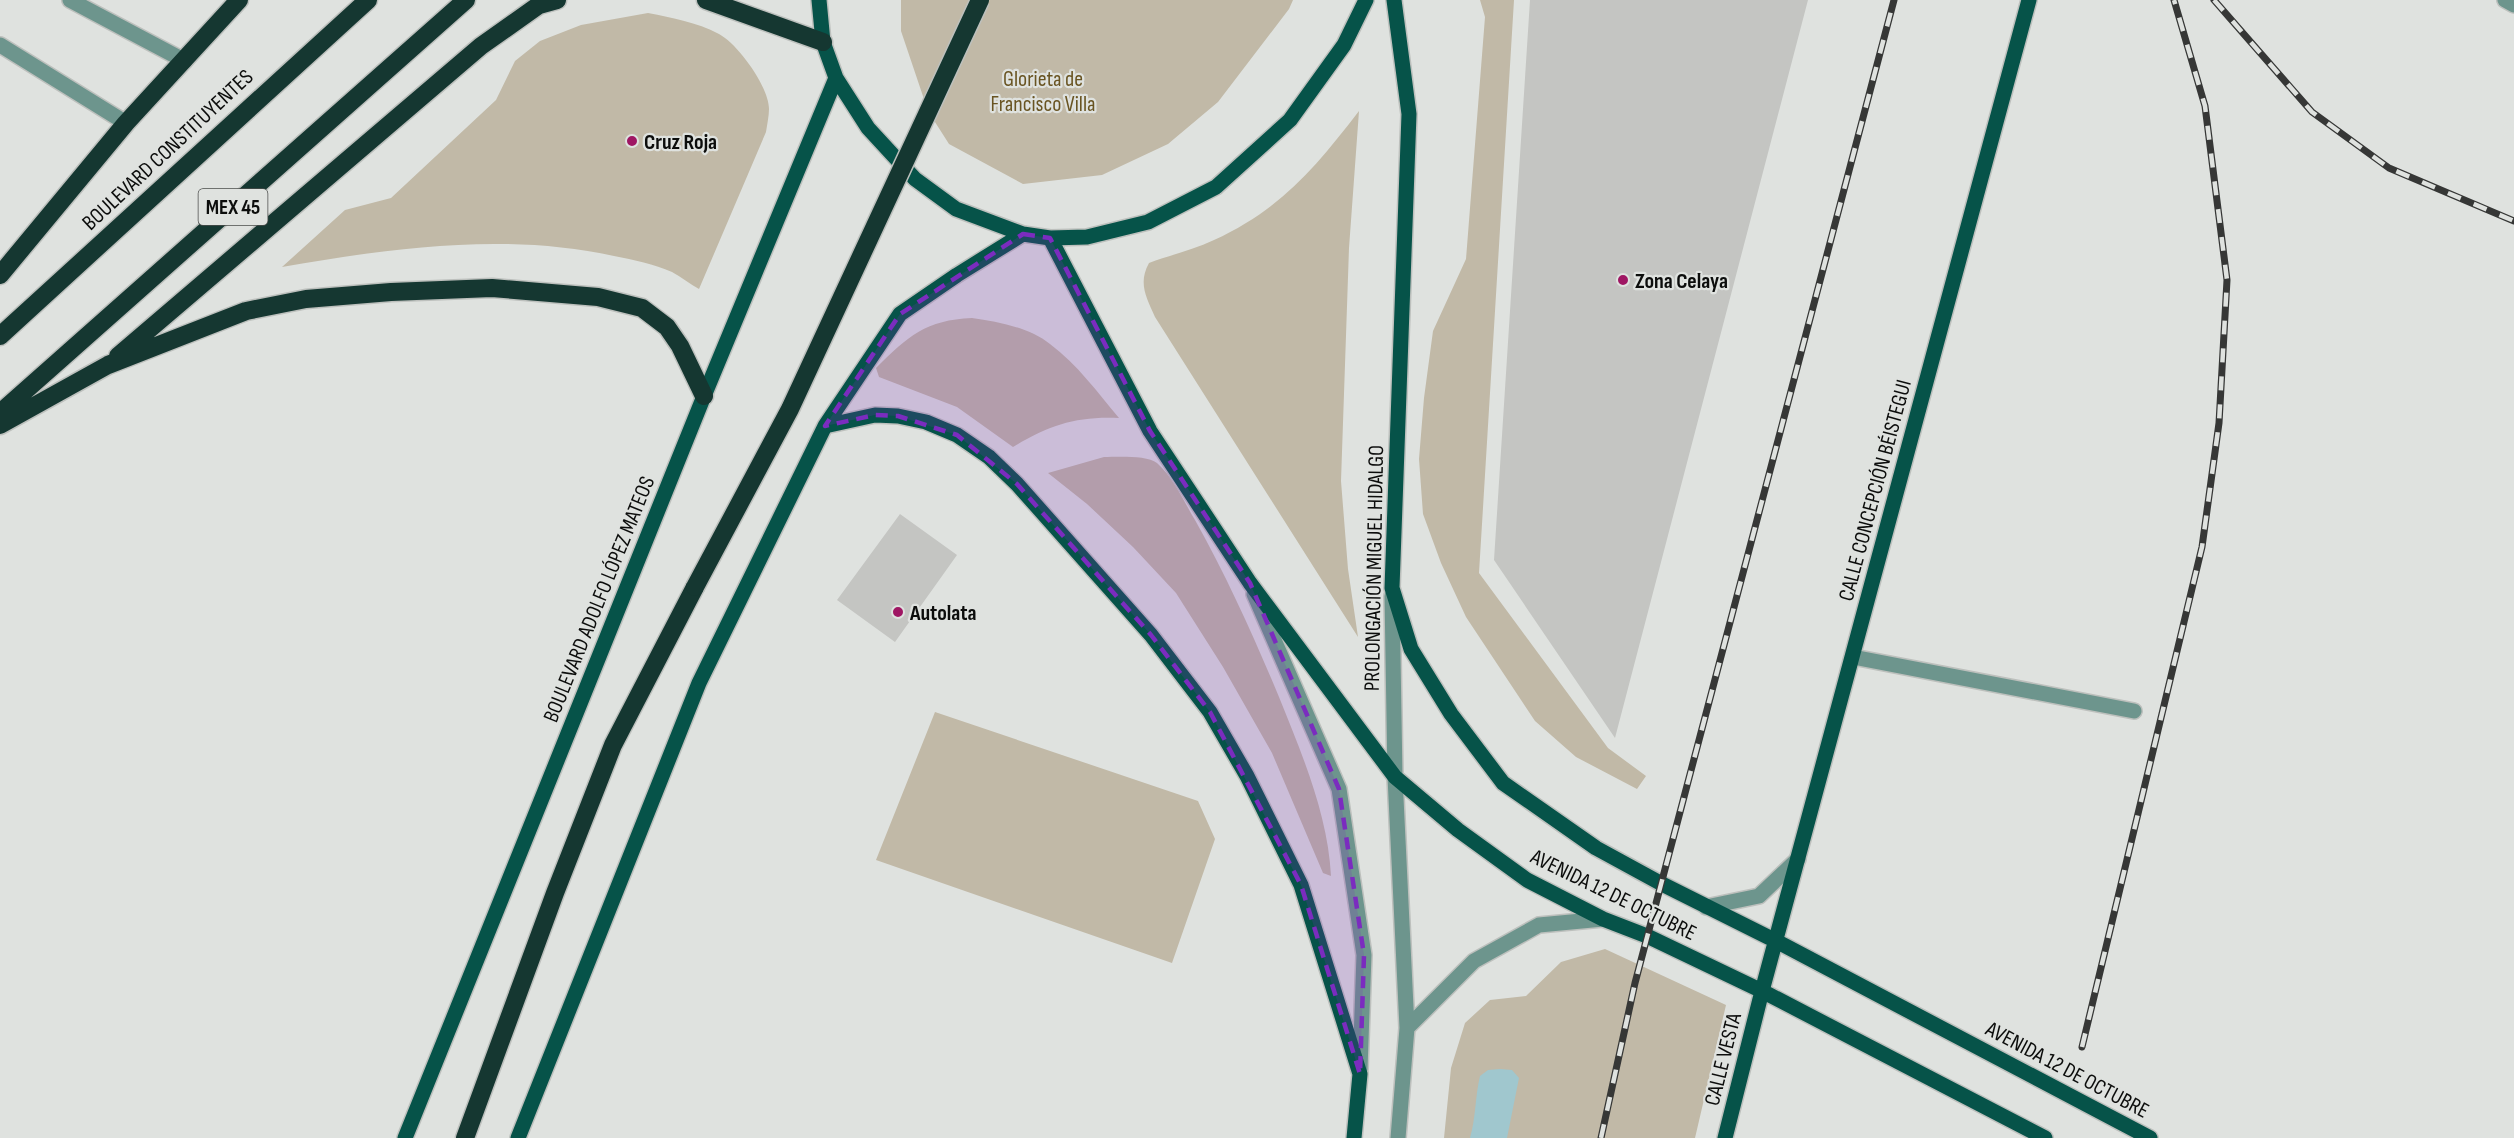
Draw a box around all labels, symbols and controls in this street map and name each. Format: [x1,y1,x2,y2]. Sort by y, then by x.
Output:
street label: BOULEVARD CONSTITUYENTES [77,64,259,236]
park label: Glorieta de Francisco Villa [991,66,1095,118]
place label: Cruz Roja [644,129,717,156]
marker: Cruz Roja [625,134,639,148]
road number: MEX 45 [198,189,268,225]
place label: Zona Celaya [1635,268,1728,295]
marker: Zona Celaya [1616,273,1630,287]
street label: CALLE CONCEPCIÓN BÉISTEGUI [1833,377,1918,604]
street label: PROLONGACIÓN MIGUEL HIDALGO [1359,445,1390,691]
street label: BOULEVARD ADOLFO LÓPEZ MATEOS [538,473,661,726]
place label: Autolata [909,600,977,627]
marker: Autolata [891,605,905,619]
street label: AVENIDA 12 DE OCTUBRE [1525,843,1701,947]
street label: CALLE VESTA [1699,1010,1748,1109]
street label: AVENIDA 12 DE OCTUBRE [1980,1015,2154,1125]

